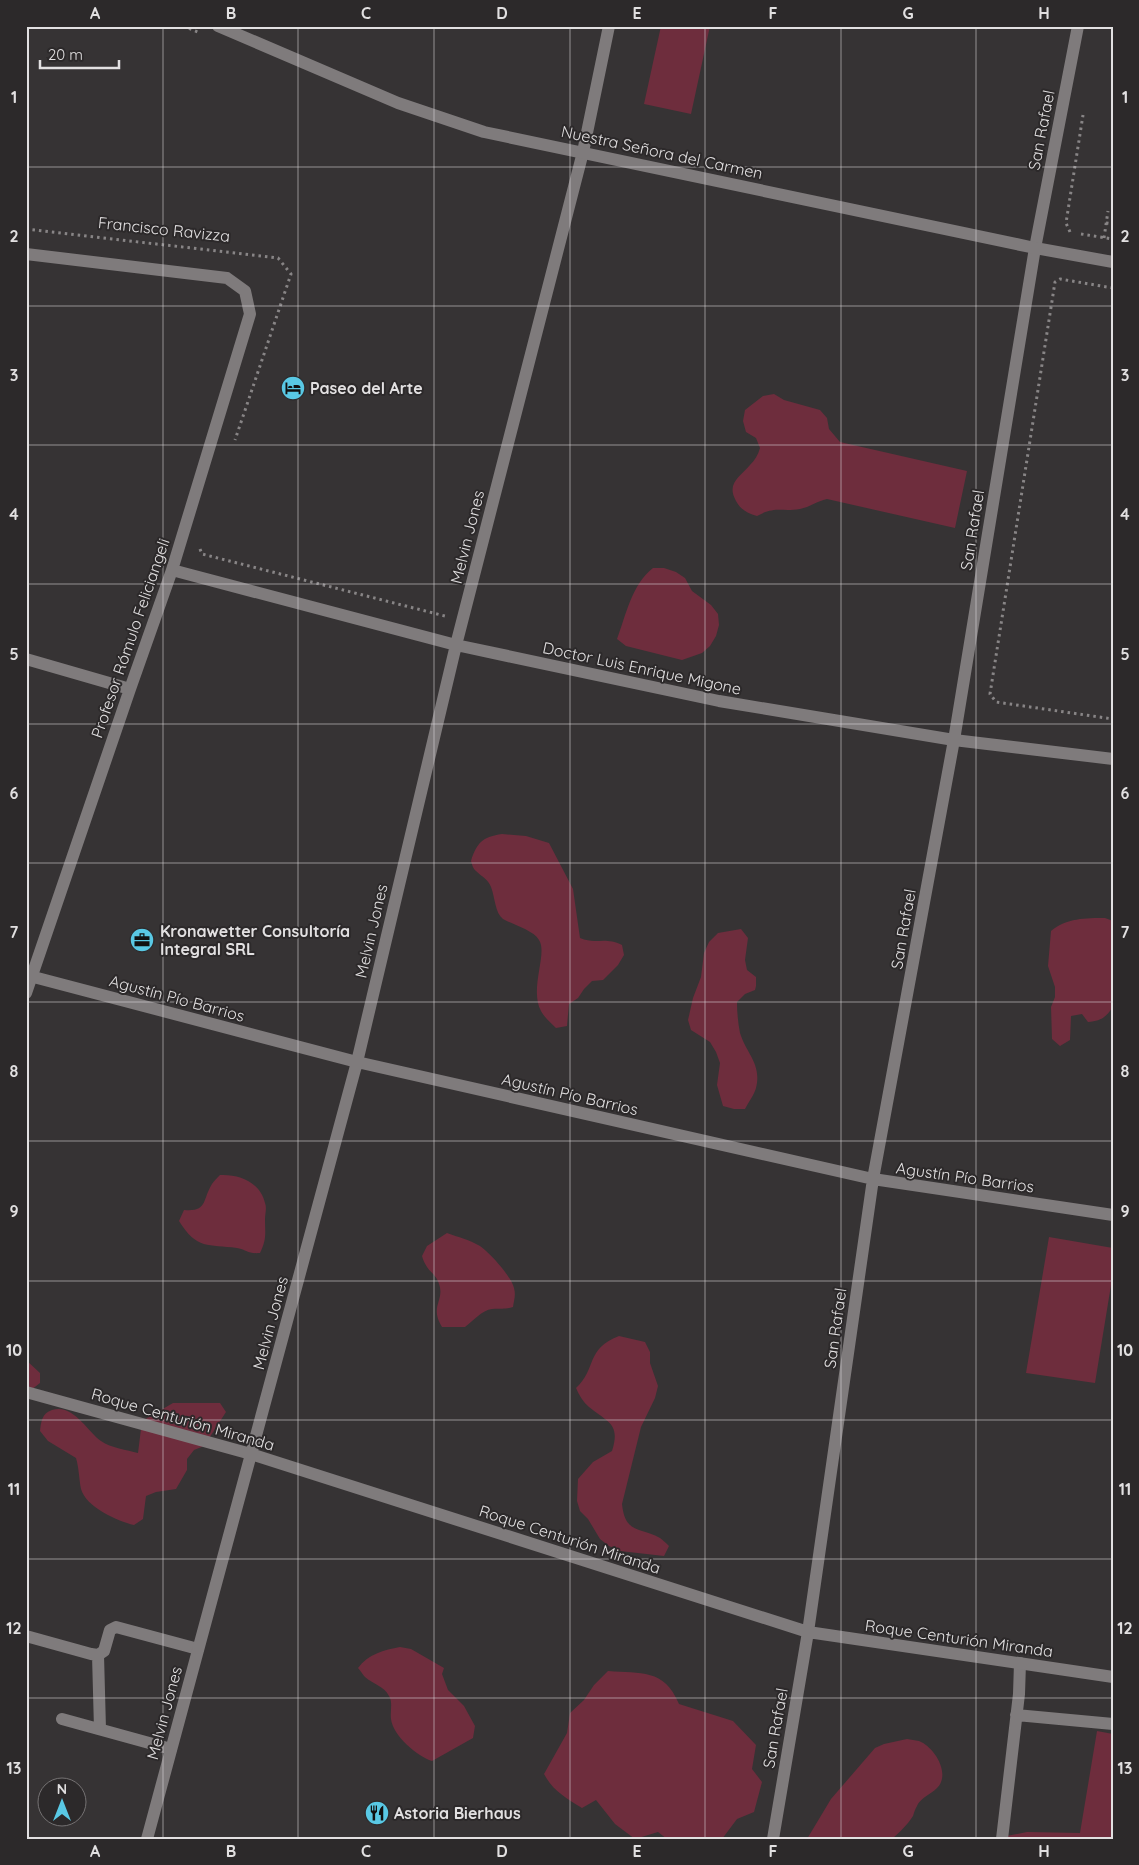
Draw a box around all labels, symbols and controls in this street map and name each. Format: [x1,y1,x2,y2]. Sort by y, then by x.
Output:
text: A [90,3,101,23]
text: B [226,3,236,23]
text: C [361,3,371,23]
text: D [496,3,508,23]
text: E [632,3,642,23]
text: F [769,3,778,23]
text: G [902,3,914,23]
text: H [1038,3,1050,23]
scale bar [40,38,119,70]
text: 20 m [48,45,83,64]
text: 1 [11,87,17,107]
text: 1 [1122,87,1128,107]
street label: San Rafael [1023,88,1059,172]
street label: Nuestra Señora del Carmen [559,121,765,183]
street label: Francisco Ravizza [97,212,231,246]
text: 2 [9,226,19,246]
text: 2 [1120,226,1130,246]
text: 3 [10,365,18,385]
text: 3 [1121,365,1129,385]
hotel icon: Paseo del Arte [280,375,306,401]
place label: Paseo del Arte [310,378,423,398]
street label: Melvin Jones [446,488,488,586]
street label: San Rafael [956,488,988,572]
text: 4 [9,504,19,524]
text: 4 [1120,504,1130,524]
street label: Profesor Rómulo Feliciangeli [86,535,174,741]
street label: Doctor Luis Enrique Migone [541,637,743,699]
text: 5 [9,644,19,664]
text: 5 [1120,644,1130,664]
text: 6 [10,783,19,803]
text: 6 [1121,783,1130,803]
street label: Melvin Jones [350,882,392,980]
street label: San Rafael [886,887,920,971]
place label: Kronawetter Consultoría Integral SRL [160,921,350,959]
text: 7 [10,922,19,942]
text: 7 [1121,922,1130,942]
office icon: Kronawetter Consultoría Integral SRL [129,927,155,953]
street label: Agustín Pío Barrios [107,970,247,1026]
text: 8 [10,1061,19,1081]
text: 8 [1121,1061,1130,1081]
street label: Agustín Pío Barrios [500,1069,640,1119]
street label: Agustín Pío Barrios [895,1157,1035,1197]
text: 9 [9,1201,19,1221]
text: 9 [1120,1201,1130,1221]
street label: Melvin Jones [248,1274,292,1372]
street label: San Rafael [819,1287,851,1369]
text: 10 [6,1340,22,1360]
text: 10 [1117,1340,1133,1360]
street label: Roque Centurión Miranda [89,1383,277,1455]
text: 11 [8,1479,20,1499]
text: 11 [1119,1479,1131,1499]
street label: Roque Centurión Miranda [477,1500,663,1578]
street label: Roque Centurión Miranda [864,1615,1054,1661]
text: 12 [6,1618,22,1638]
text: 12 [1117,1618,1133,1638]
street label: Melvin Jones [142,1664,186,1762]
street label: San Rafael [758,1686,792,1770]
text: 13 [7,1758,21,1778]
text: 13 [1118,1758,1132,1778]
north arrow [38,1778,88,1828]
text: N [57,1780,67,1798]
restaurant icon: Astoria Bierhaus [364,1800,390,1826]
place label: Astoria Bierhaus [394,1803,521,1823]
text: A [90,1841,101,1861]
text: B [226,1841,236,1861]
text: C [361,1841,371,1861]
text: D [496,1841,508,1861]
text: E [632,1841,642,1861]
text: F [769,1841,778,1861]
text: G [902,1841,914,1861]
text: H [1038,1841,1050,1861]

